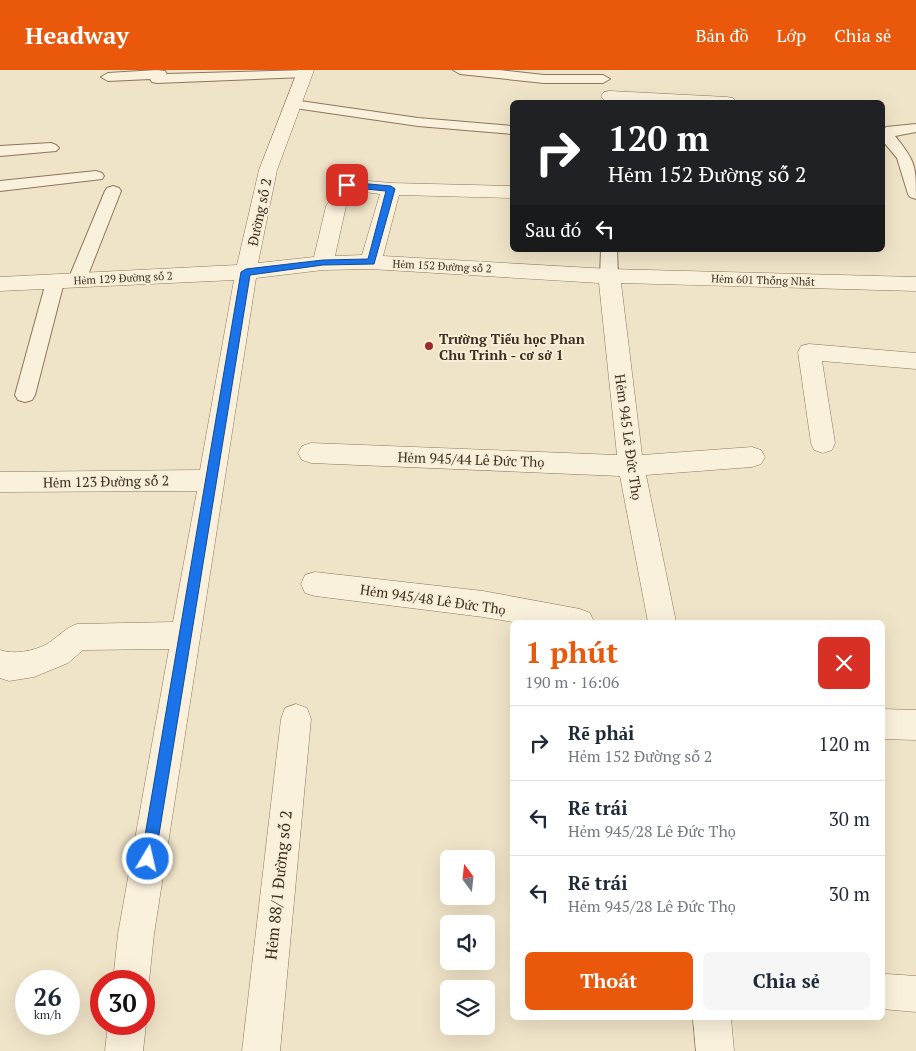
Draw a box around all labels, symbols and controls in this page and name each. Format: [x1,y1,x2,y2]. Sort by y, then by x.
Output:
text: Headway [25,19,129,51]
text: Bản đồ [695,23,749,47]
text: Lớp [777,23,806,47]
text: Chia sẻ [834,23,891,47]
text: 120 m [608,115,709,161]
icon: right [525,120,590,185]
text: Hẻm 152 Đường số 2 [608,159,807,188]
pin [326,164,368,206]
icon: arrive [333,171,361,199]
street label: Đường số 2 [243,176,275,248]
icon: left [591,215,619,243]
text: Sau đó [525,217,581,242]
street label: Hẻm 152 Đường số 2 [392,256,492,276]
street label: Hẻm 129 Đường số 2 [73,268,173,288]
street label: Hẻm 601 Thống Nhất [711,271,815,289]
place label: Trường Tiểu học Phan Chu Trinh - cơ sở 1 [439,329,585,364]
marker: Trường Tiểu học Phan Chu Trinh - cơ sở 1 [423,340,435,352]
street label: Hẻm 945 Lê Đức Thọ [611,373,647,501]
street label: Hẻm 945/44 Lê Đức Thọ [397,447,545,471]
street label: Hẻm 123 Đường số 2 [43,470,169,492]
street label: Hẻm 945/48 Lê Đức Thọ [359,579,507,619]
text: 1 phút [525,632,618,672]
button: close [818,637,870,689]
text: 190 m · 16:06 [525,671,619,693]
text: Rẽ phải [568,720,634,745]
icon: right [525,729,553,757]
text: 120 m [819,731,870,756]
text: Hẻm 152 Đường số 2 [568,745,712,767]
text: Rẽ trái [568,795,627,820]
icon: left [525,804,553,832]
text: 30 m [829,806,870,831]
street label: Hẻm 88/1 Đường số 2 [259,809,297,961]
text: Hẻm 945/28 Lê Đức Thọ [568,820,736,842]
position arrow [121,832,173,884]
north arrow [440,850,495,905]
map controls [440,850,495,1035]
text: Rẽ trái [568,870,627,895]
icon: left [525,879,553,907]
text: 30 m [829,881,870,906]
text: Hẻm 945/28 Lê Đức Thọ [568,895,736,917]
button: sound [440,915,495,970]
button: Thoát [525,952,693,1010]
button: Chia sẻ [703,952,870,1010]
speed limit sign: 30 [90,970,155,1035]
text: 26 [33,980,62,1013]
button: layers [440,980,495,1035]
text: km/h [34,1007,61,1022]

